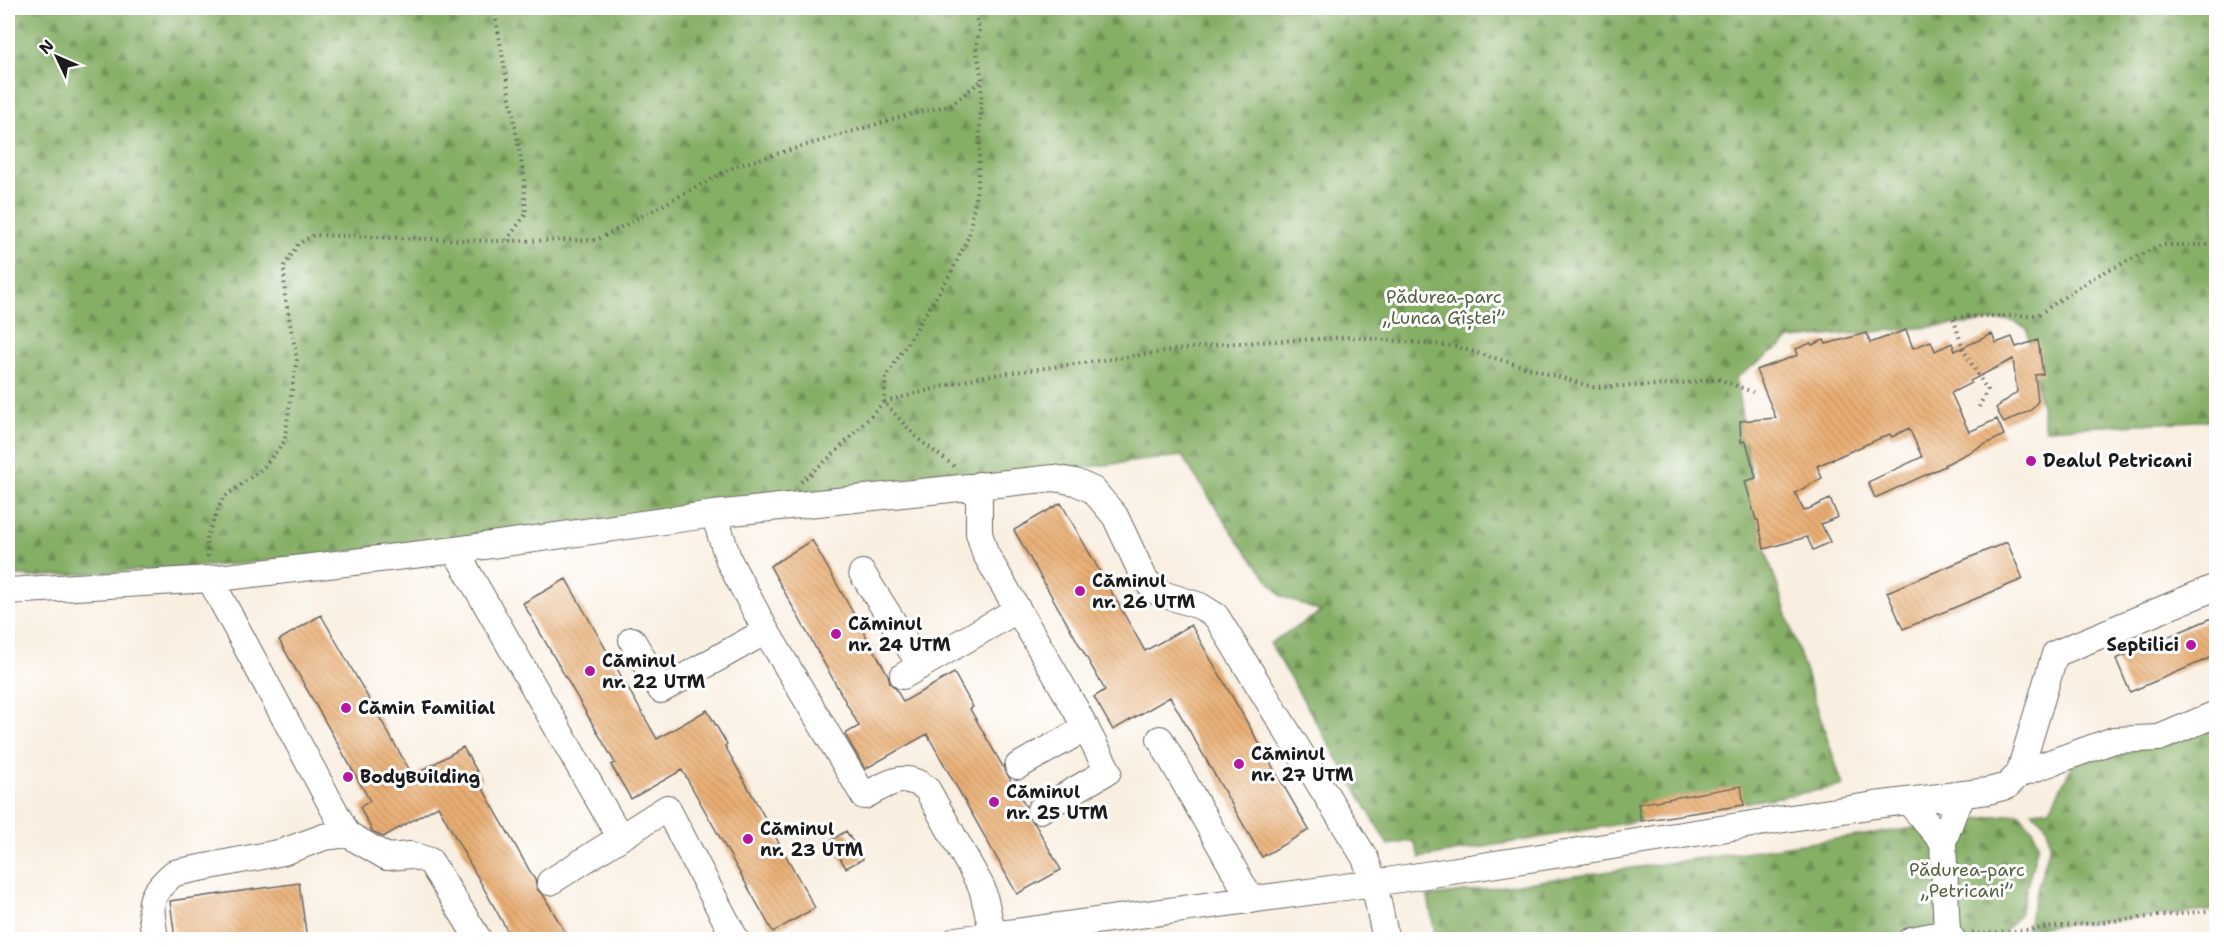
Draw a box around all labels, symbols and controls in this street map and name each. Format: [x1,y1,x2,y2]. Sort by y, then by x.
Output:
north arrow [27,27,87,87]
text: N [35,35,59,59]
park label: Pădurea-parc „Lunca Gîștei” [1382,285,1505,330]
place label: Dealul Petricani [2043,449,2192,473]
marker: Dealul Petricani [2024,454,2038,468]
place label: Căminul nr. 26 UTM [1092,569,1196,614]
marker: Căminul nr. 26 UTM [1073,584,1087,598]
place label: Căminul nr. 24 UTM [848,612,951,657]
marker: Căminul nr. 24 UTM [829,627,843,641]
place label: Septilici [2107,633,2179,657]
marker: Septilici [2184,638,2198,652]
place label: Căminul nr. 22 UTM [602,649,706,694]
marker: Căminul nr. 22 UTM [583,664,597,678]
place label: Cămin Familial [358,696,495,720]
marker: Cămin Familial [339,701,353,715]
place label: Căminul nr. 27 UTM [1251,742,1354,787]
marker: Căminul nr. 27 UTM [1232,757,1246,771]
place label: BodyBuilding [360,765,481,789]
marker: BodyBuilding [341,770,355,784]
place label: Căminul nr. 25 UTM [1006,780,1109,825]
marker: Căminul nr. 25 UTM [987,795,1001,809]
place label: Căminul nr. 23 UTM [760,817,864,862]
marker: Căminul nr. 23 UTM [741,832,755,846]
park label: Pădurea-parc „Petricani” [1909,858,2025,903]

